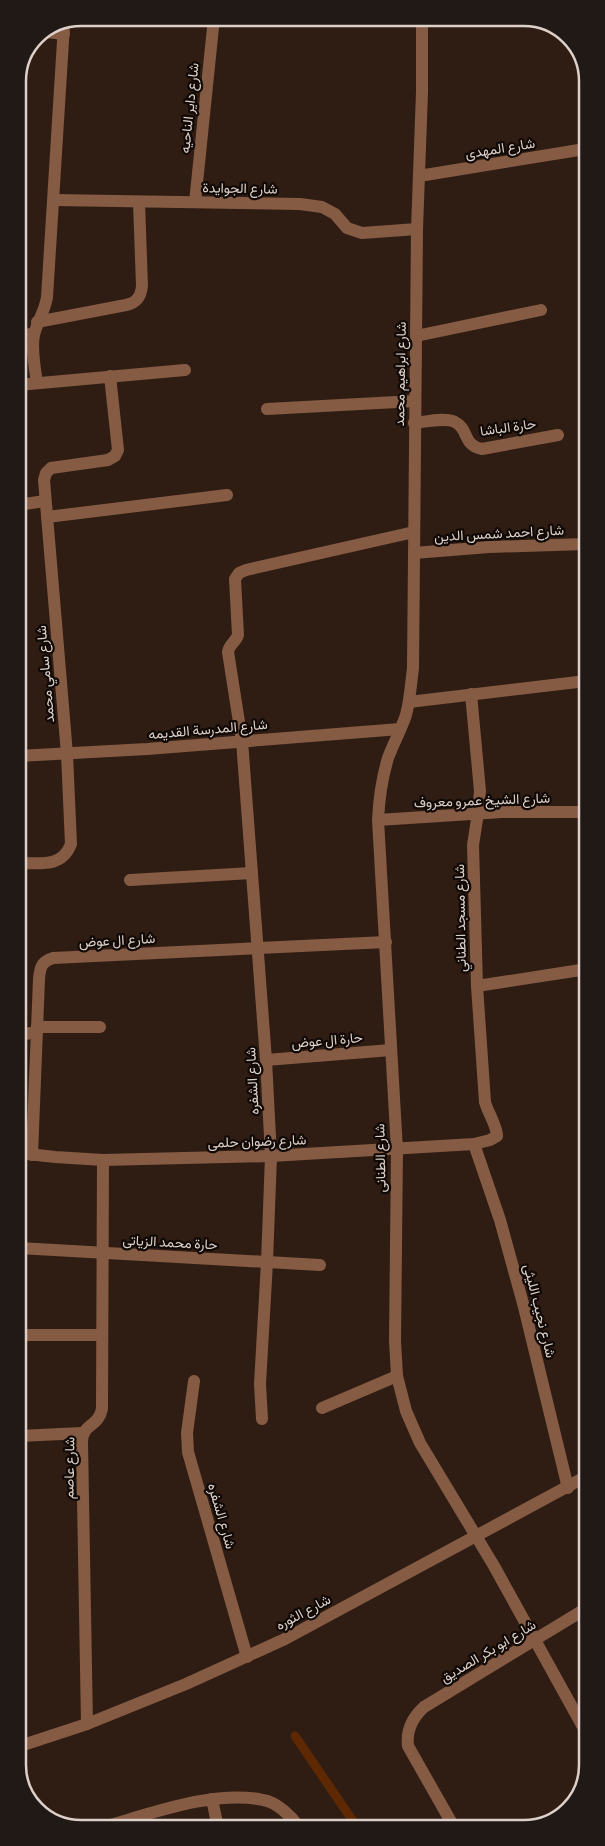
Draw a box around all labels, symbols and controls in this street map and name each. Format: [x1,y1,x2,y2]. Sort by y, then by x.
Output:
street label: شارع داير الناحيه [175,62,205,154]
street label: شارع المهدى [464,134,537,164]
street label: شارع الجوايدة [202,178,278,200]
street label: شارع ابراهيم محمد [390,321,412,427]
street label: حارة الباشا [479,414,537,440]
street label: شارع احمد شمس الدين [433,521,565,547]
street label: شارع سامي محمد [32,624,61,723]
street label: شارع المدرسة القديمه [148,715,269,745]
street label: شارع الشيخ عمرو معروف [413,789,551,813]
street label: شارع مسجد الطناني [450,864,473,972]
street label: شارع ال عوض [78,929,156,953]
street label: حارة ال عوض [290,1028,364,1053]
street label: شارع الشفره [241,1047,265,1115]
street label: شارع الطنانى [370,1123,392,1193]
street label: شارع رضوان حلمى [207,1130,307,1154]
street label: حارة محمد الزياتى [122,1231,218,1253]
street label: شارع نجيب الليثى [518,1262,560,1360]
street label: شارع عاصم [59,1437,81,1499]
street label: شارع الشفره [202,1481,240,1552]
street label: شارع الثوره [272,1590,334,1636]
street label: شارع ابو بكر الصديق [437,1615,540,1688]

